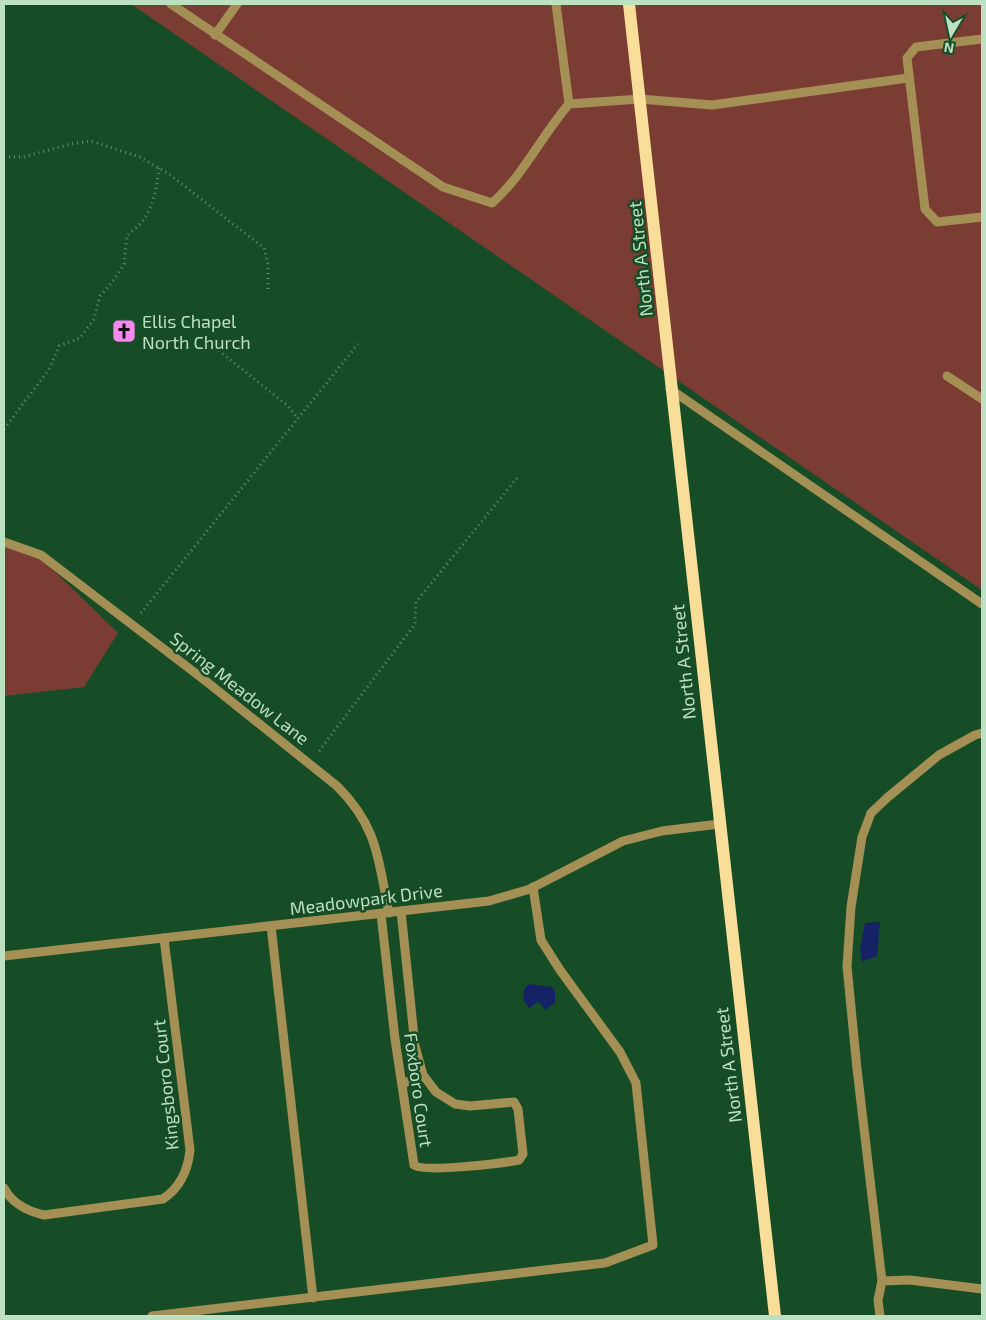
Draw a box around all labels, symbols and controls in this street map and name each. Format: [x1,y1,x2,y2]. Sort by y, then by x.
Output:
north arrow [926,10,976,60]
text: N [943,39,955,58]
street label: North A Street [623,200,657,318]
place label: Ellis Chapel North Church [142,310,251,353]
church icon: Ellis Chapel North Church [111,318,137,344]
street label: North A Street [666,603,700,721]
street label: Spring Meadow Lane [166,627,314,749]
street label: Meadowpark Drive [288,879,444,919]
street label: North A Street [710,1006,746,1124]
street label: Kingsboro Court [147,1018,183,1151]
street label: Foxboro Court [400,1031,438,1149]

